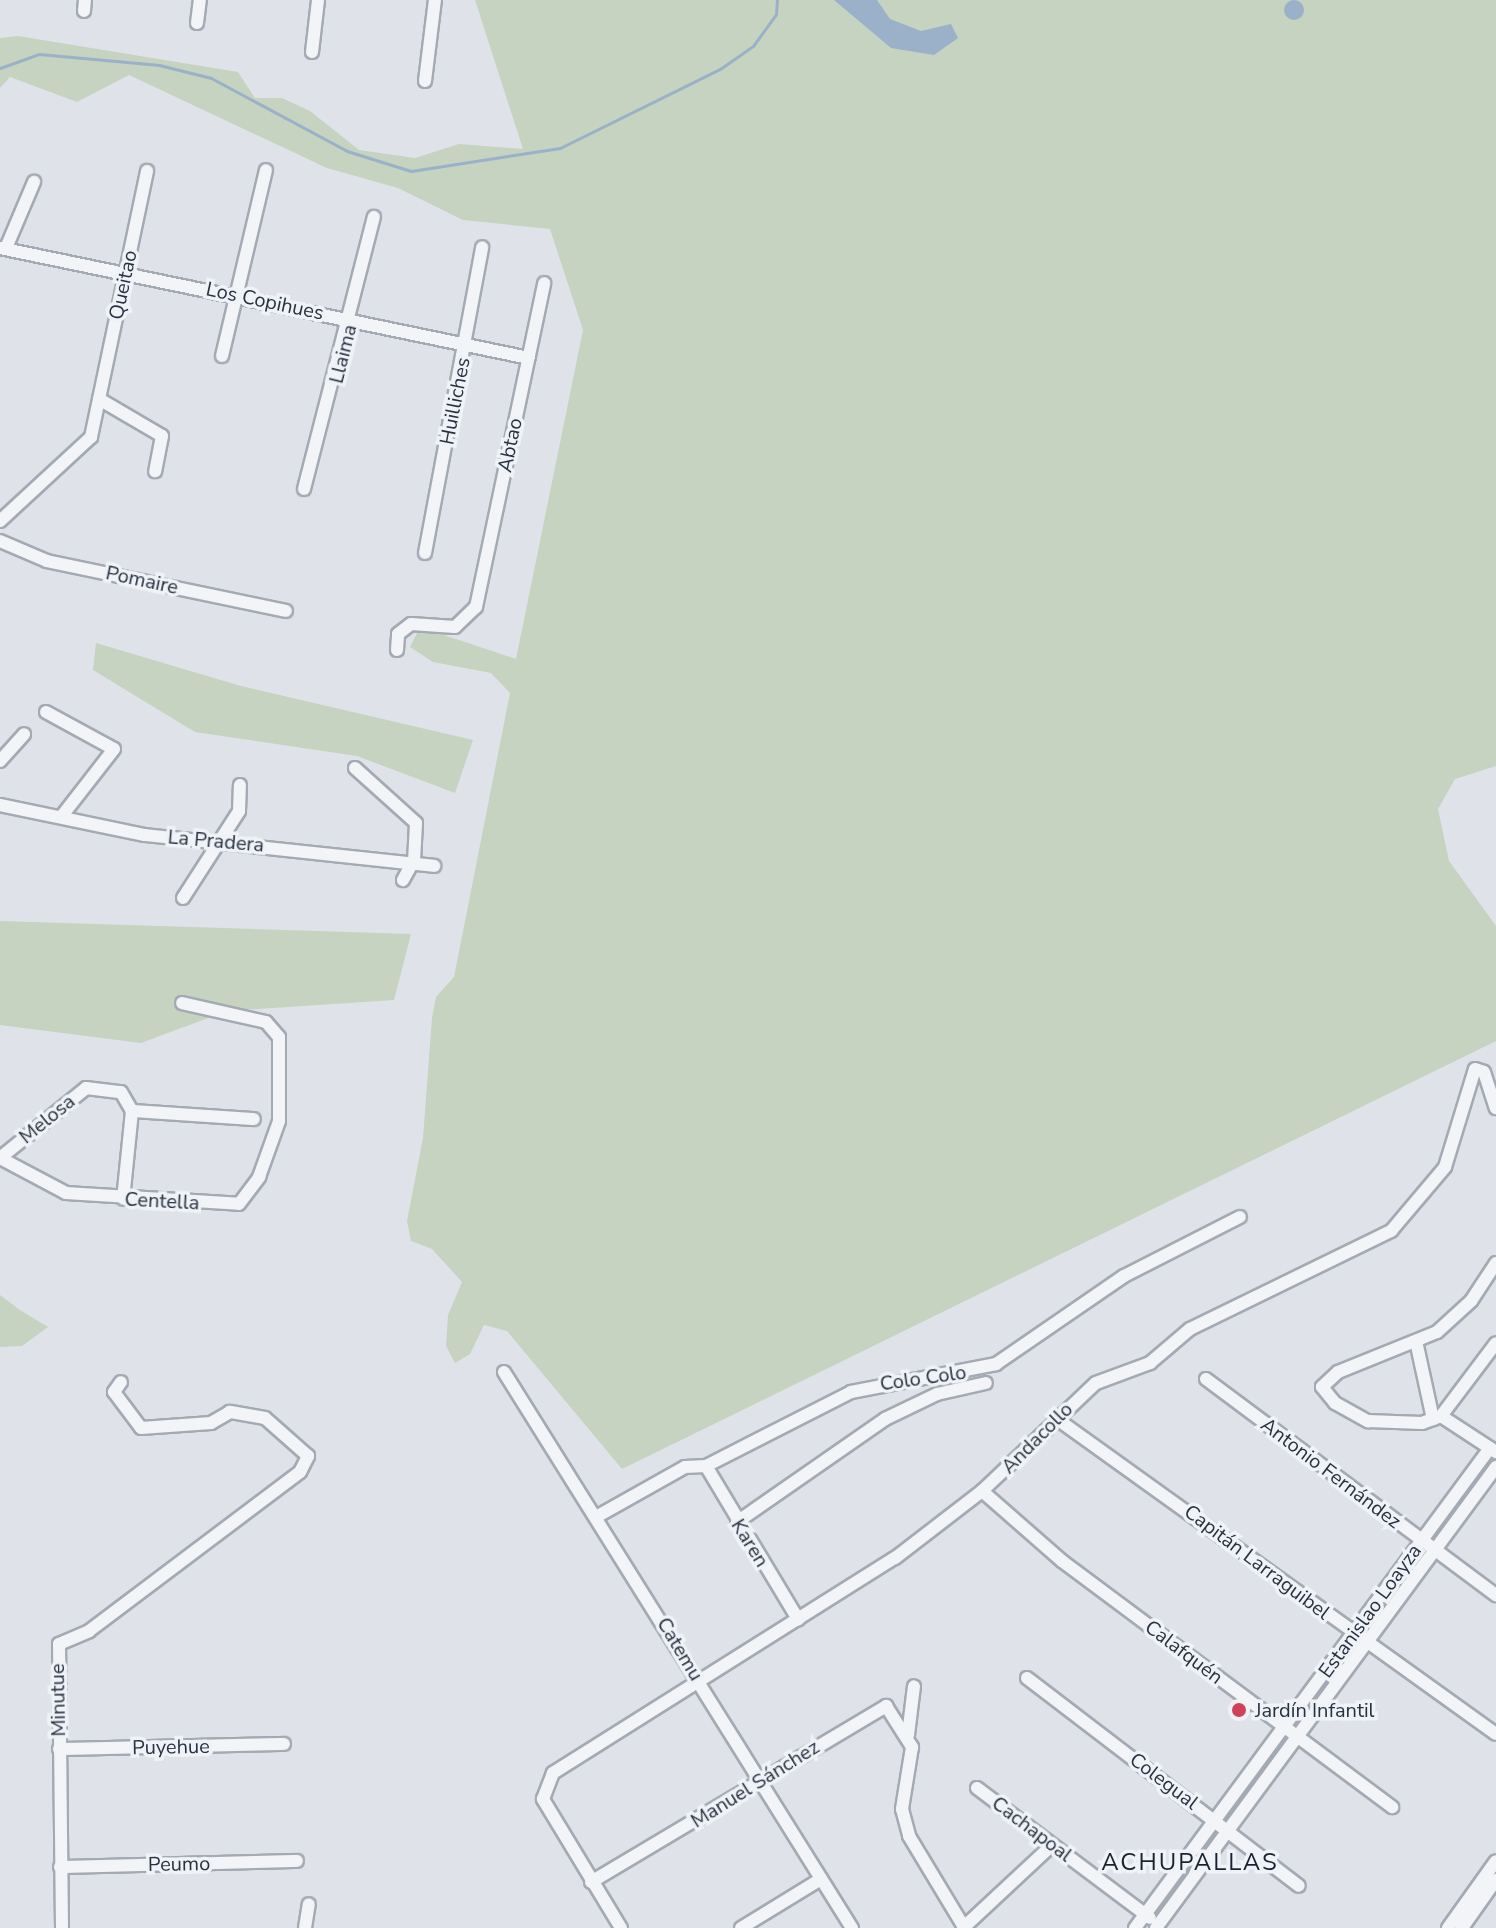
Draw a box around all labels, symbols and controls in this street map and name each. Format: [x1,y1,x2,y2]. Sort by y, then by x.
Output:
street label: Queitao [104,248,142,322]
street label: Los Copihues [204,277,326,325]
street label: Llaima [324,322,362,386]
street label: Huilliches [435,355,475,447]
street label: Abtao [493,416,527,474]
street label: Pomaire [104,561,180,599]
street label: La Pradera [167,825,265,857]
street label: Melosa [14,1089,80,1149]
street label: Centella [124,1187,200,1215]
street label: Colo Colo [878,1360,968,1396]
street label: Andacollo [996,1397,1078,1479]
street label: Antonio Fernández [1256,1412,1406,1534]
street label: Capitán Larraguibel [1179,1499,1335,1625]
street label: Karen [726,1515,774,1571]
street label: Estanislao Loayza [1313,1540,1427,1682]
street label: Catemu [652,1613,708,1685]
street label: Calafquén [1140,1615,1228,1689]
street label: Minutue [45,1663,71,1737]
place label: Jardín Infantil [1255,1698,1374,1722]
marker: Jardín Infantil [1230,1701,1248,1719]
street label: Puyehue [132,1734,210,1760]
street label: Manuel Sánchez [686,1735,824,1833]
street label: Colegual [1125,1747,1203,1815]
street label: Cachapoal [987,1791,1077,1867]
district label: ACHUPALLAS [1101,1849,1279,1877]
street label: Peumo [148,1851,210,1877]

